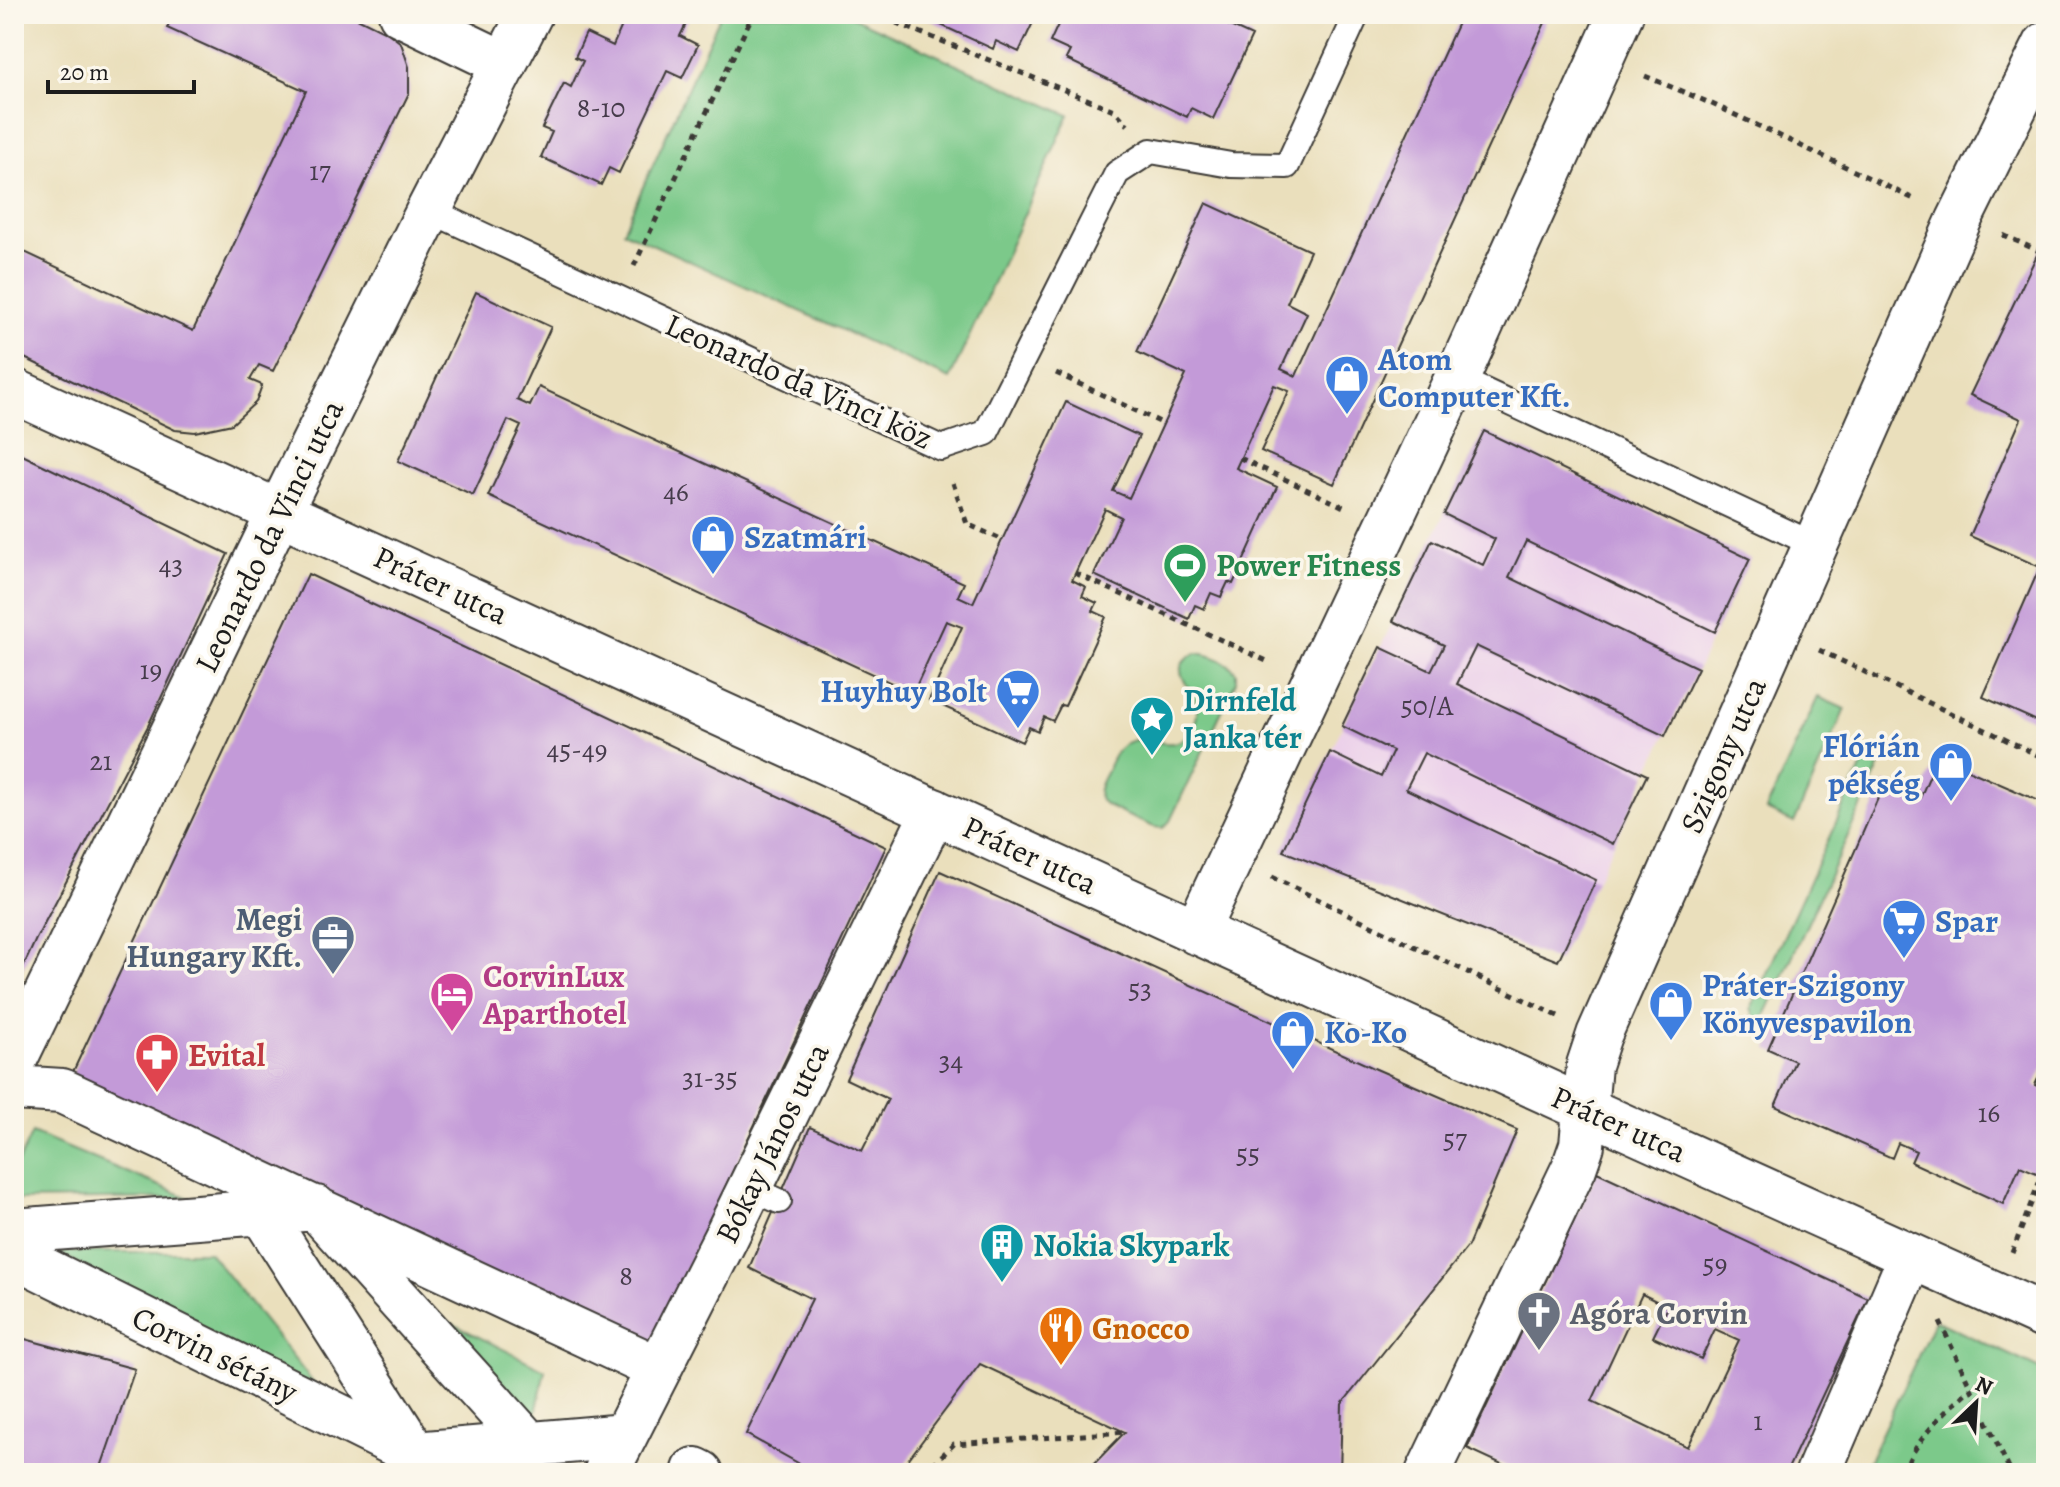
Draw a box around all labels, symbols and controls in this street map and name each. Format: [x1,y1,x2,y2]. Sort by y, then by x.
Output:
scale bar [48,44,194,94]
text: 20 m [60,56,109,88]
house number: 8-10 [577,89,625,127]
house number: 17 [309,152,331,190]
street label: Leonardo da Vinci köz [658,302,940,460]
place label: Atom Computer Kft. [1377,337,1571,418]
shop icon: Atom Computer Kft. [1323,353,1371,416]
street label: Leonardo da Vinci utca [184,392,354,680]
house number: 46 [663,473,689,511]
shop icon: Szatmári [689,513,737,576]
place label: Szatmári [744,515,867,559]
street label: Práter utca [367,535,515,635]
sports icon: Power Fitness [1161,541,1209,604]
place label: Power Fitness [1216,543,1401,587]
house number: 43 [159,546,183,584]
house number: 19 [140,651,162,689]
supermarket icon: Huyhuy Bolt [994,667,1042,730]
place label: Huyhuy Bolt [820,669,987,713]
street label: Szigony utca [1669,670,1777,840]
place label: Dirnfeld Janka tér [1183,678,1302,759]
house number: 50/A [1401,687,1454,725]
place icon: Dirnfeld Janka tér [1128,694,1176,757]
place label: Flórián pékség [1822,724,1921,805]
house number: 45-49 [547,731,607,769]
shop icon: Flórián pékség [1927,740,1975,803]
house number: 21 [90,742,112,780]
street label: Práter utca [956,805,1104,905]
place label: Megi Hungary Kft. [126,897,302,978]
supermarket icon: Spar [1880,897,1928,960]
place label: Spar [1935,899,1998,943]
office icon: Megi Hungary Kft. [309,913,357,976]
place label: CorvinLux Aparthotel [482,954,627,1035]
place label: Práter-Szigony Könyvespavilon [1702,963,1912,1044]
hotel icon: CorvinLux Aparthotel [428,970,476,1033]
house number: 53 [1128,970,1152,1008]
shop icon: Práter-Szigony Könyvespavilon [1647,979,1695,1042]
shop icon: Ko-Ko [1269,1008,1317,1071]
place label: Ko-Ko [1324,1010,1407,1054]
pharmacy icon: Evital [133,1031,181,1094]
place label: Evital [188,1033,266,1077]
street label: Bókay János utca [704,1035,840,1251]
house number: 34 [939,1042,963,1080]
house number: 31-35 [682,1059,738,1097]
street label: Práter utca [1544,1075,1694,1173]
house number: 16 [1978,1094,2000,1132]
house number: 57 [1443,1120,1467,1158]
house number: 55 [1236,1135,1260,1173]
building icon: Nokia Skypark [978,1221,1026,1284]
place label: Nokia Skypark [1033,1223,1230,1267]
house number: 59 [1703,1245,1727,1283]
house number: 8 [619,1257,633,1295]
church icon: Agóra Corvin [1515,1289,1563,1352]
place label: Agóra Corvin [1569,1291,1748,1335]
street label: Corvin sétány [125,1295,306,1413]
restaurant icon: Gnocco [1037,1304,1085,1367]
place label: Gnocco [1092,1306,1190,1350]
north arrow [1936,1363,2016,1443]
text: N [1970,1369,1998,1403]
house number: 1 [1753,1402,1763,1440]

